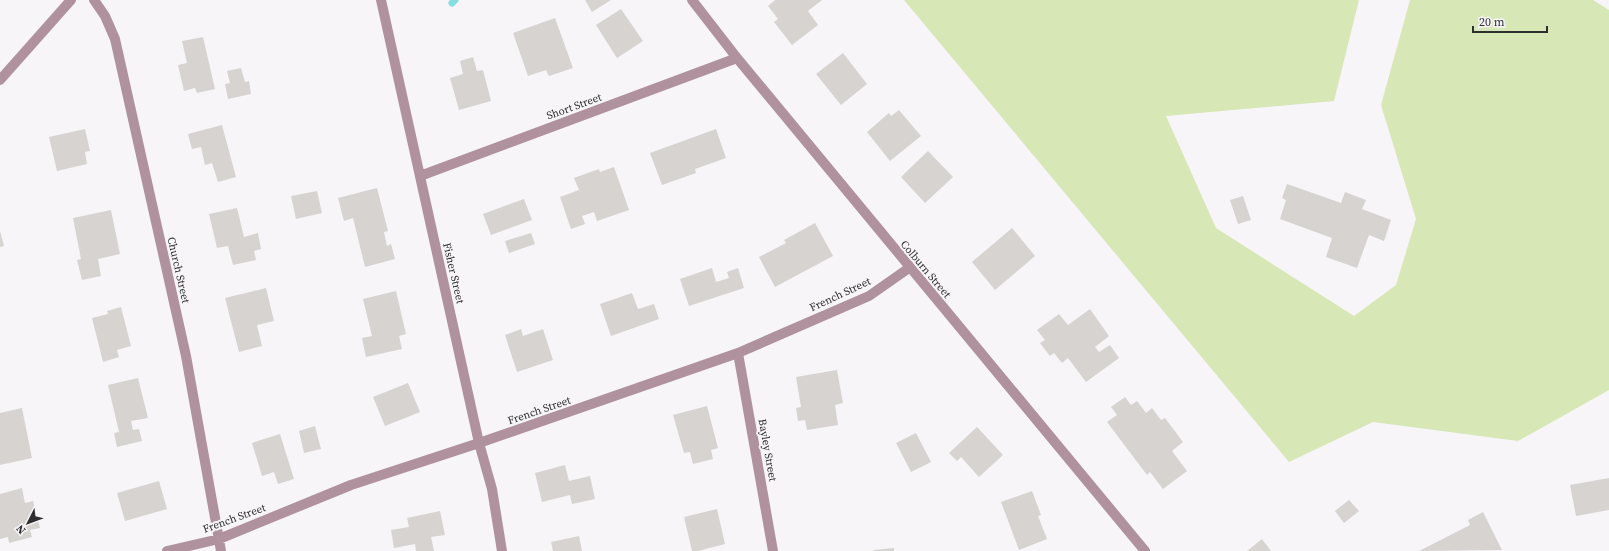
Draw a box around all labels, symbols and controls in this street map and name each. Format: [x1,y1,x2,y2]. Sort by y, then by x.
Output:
scale bar [1473,8,1547,34]
text: 20 m [1479,14,1505,30]
street label: Short Street [545,89,604,123]
street label: Church Street [164,236,193,305]
street label: Colburn Street [897,237,954,302]
street label: Fisher Street [439,241,468,305]
street label: French Street [807,274,874,315]
street label: French Street [506,393,573,428]
street label: Bayley Street [755,418,780,483]
street label: French Street [201,500,268,537]
north arrow [8,503,48,543]
text: N [13,521,29,537]

